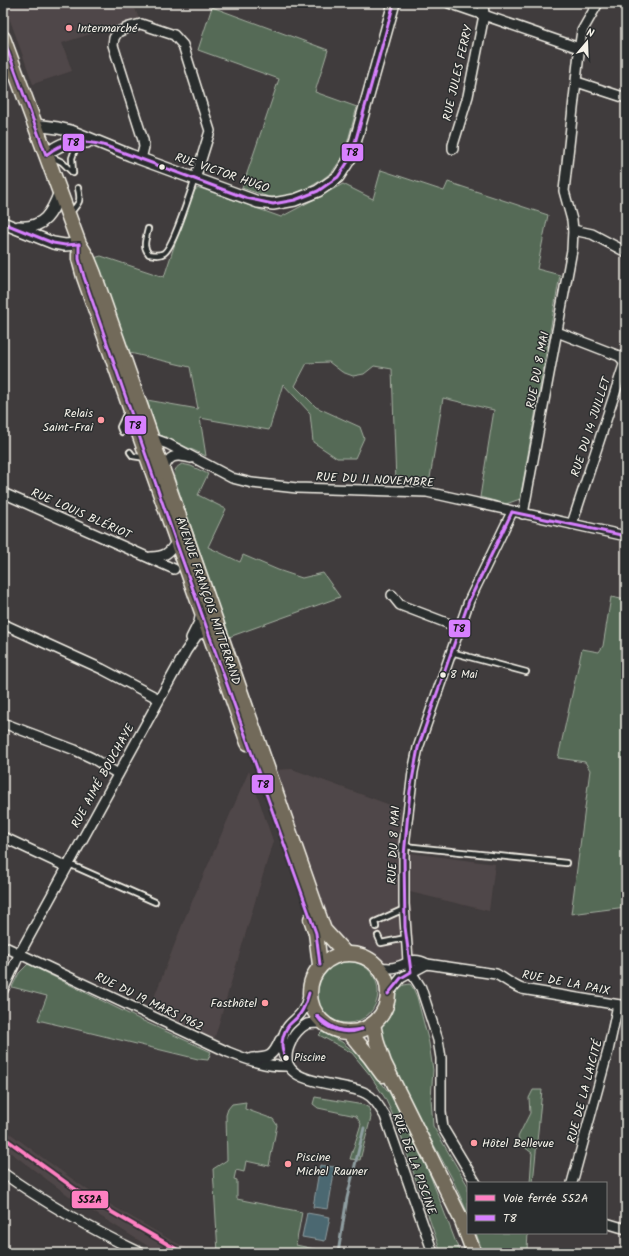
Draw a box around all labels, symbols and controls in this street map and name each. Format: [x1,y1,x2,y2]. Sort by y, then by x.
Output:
place label: Intermarché [77,19,138,38]
street label: RUE JULES FERRY [438,22,479,123]
north arrow [567,22,607,62]
marker: Intermarché [64,23,74,33]
text: N [584,24,596,43]
line badge: T8 [62,133,85,152]
text: T8 [67,134,80,152]
line badge: T8 [341,143,364,162]
text: T8 [346,144,359,162]
street label: RUE VICTOR HUGO [172,148,272,198]
unlabelled marker [157,162,167,172]
street label: RUE DU 8 MAI [521,329,555,410]
street label: RUE DU 14 JUILLET [566,373,617,479]
place label: Relais Saint-Frai [43,404,94,437]
marker: Relais Saint-Frai [96,415,106,425]
line badge: T8 [124,415,147,435]
text: T8 [129,417,142,435]
street label: RUE DU 11 NOVEMBRE [316,467,435,493]
street label: RUE LOUIS BLÉRIOT [28,483,136,545]
street label: AVENUE FRANÇOIS MITTERRAND [170,515,246,688]
line badge: T8 [448,619,471,638]
text: T8 [453,620,466,638]
place label: 8 Mai [450,666,478,684]
marker: 8 Mai [438,670,448,680]
street label: RUE AIMÉ BOUCHAYE [66,719,140,832]
line badge: T8 [251,774,274,794]
text: T8 [257,776,270,794]
street label: RUE DU 8 MAI [382,805,406,885]
street label: RUE DE LA PAIX [520,965,612,1001]
street label: RUE DU 19 MARS 1962 [92,968,206,1037]
place label: Fasthôtel [210,994,257,1013]
marker: Fasthôtel [260,998,270,1008]
street label: RUE DE LA LAICITÉ [562,1036,608,1145]
place label: Piscine [294,1049,326,1067]
marker: Piscine [281,1053,291,1063]
street label: RUE DE LA PISCINE [387,1111,442,1218]
place label: Hôtel Bellevue [482,1134,554,1153]
marker: Hôtel Bellevue [469,1138,479,1148]
place label: Piscine Michel Rauner [296,1148,368,1181]
marker: Piscine Michel Rauner [283,1159,293,1169]
legend [467,1182,607,1234]
text: Voie ferrée 552A [503,1189,588,1208]
line badge: 552A [71,1190,109,1209]
text: 552A [77,1191,102,1209]
text: T8 [503,1209,517,1228]

